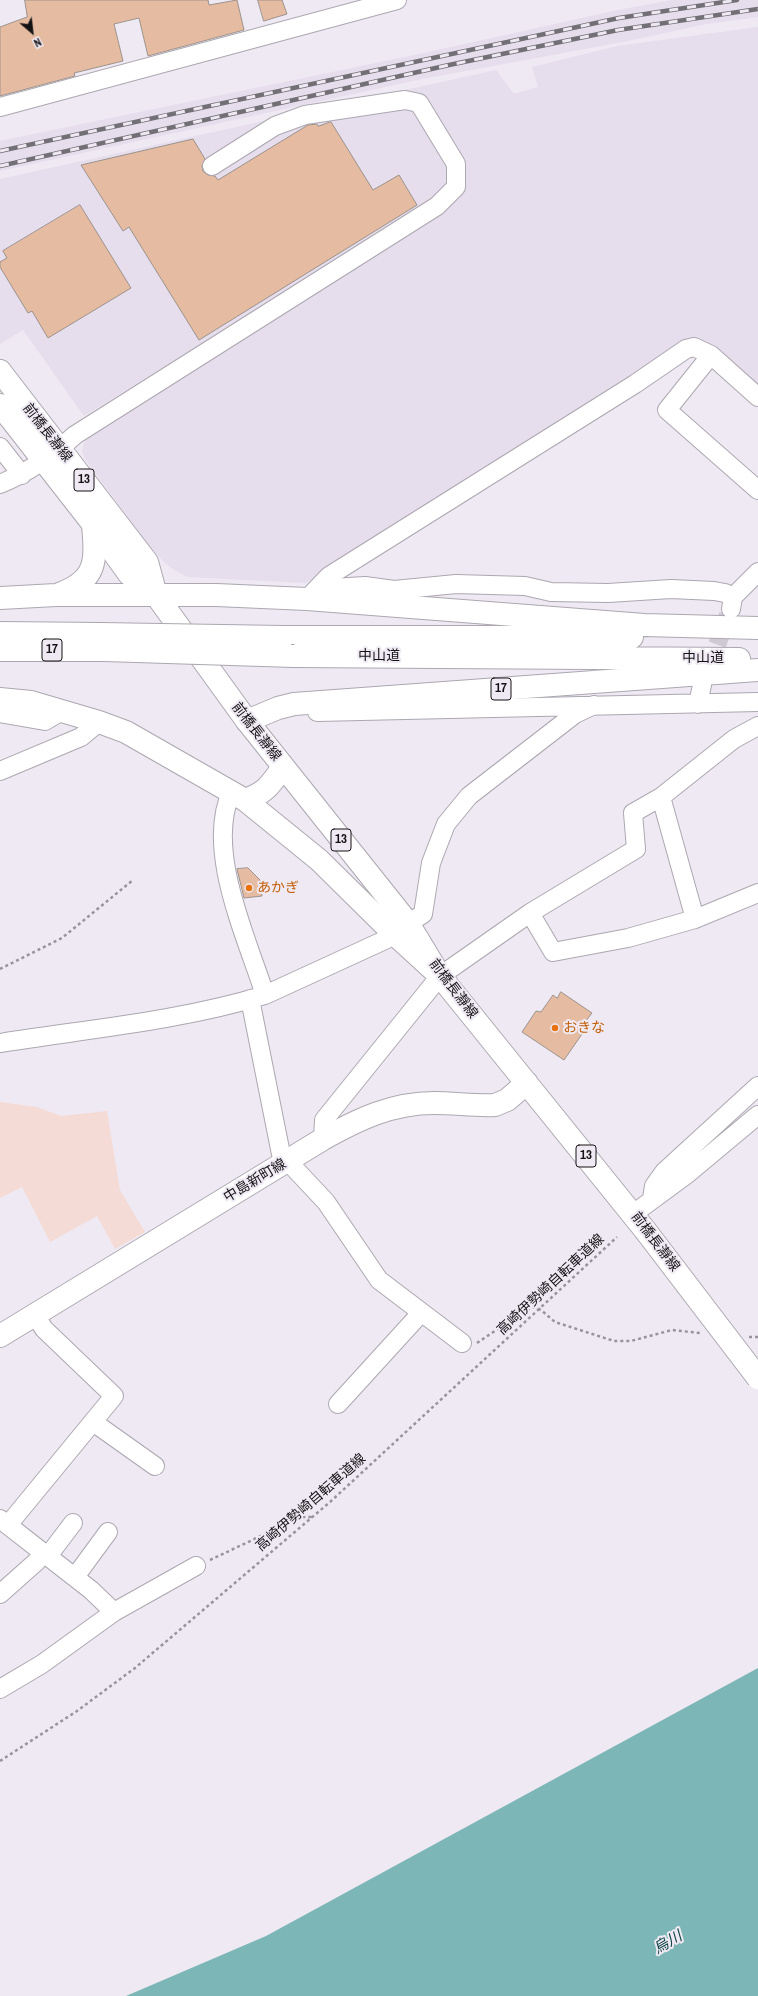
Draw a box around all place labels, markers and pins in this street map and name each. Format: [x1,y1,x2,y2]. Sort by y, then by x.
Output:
place label: あかぎ [257,880,299,896]
marker: あかぎ [244,883,254,893]
place label: おきな [563,1020,605,1036]
marker: おきな [550,1023,560,1033]

